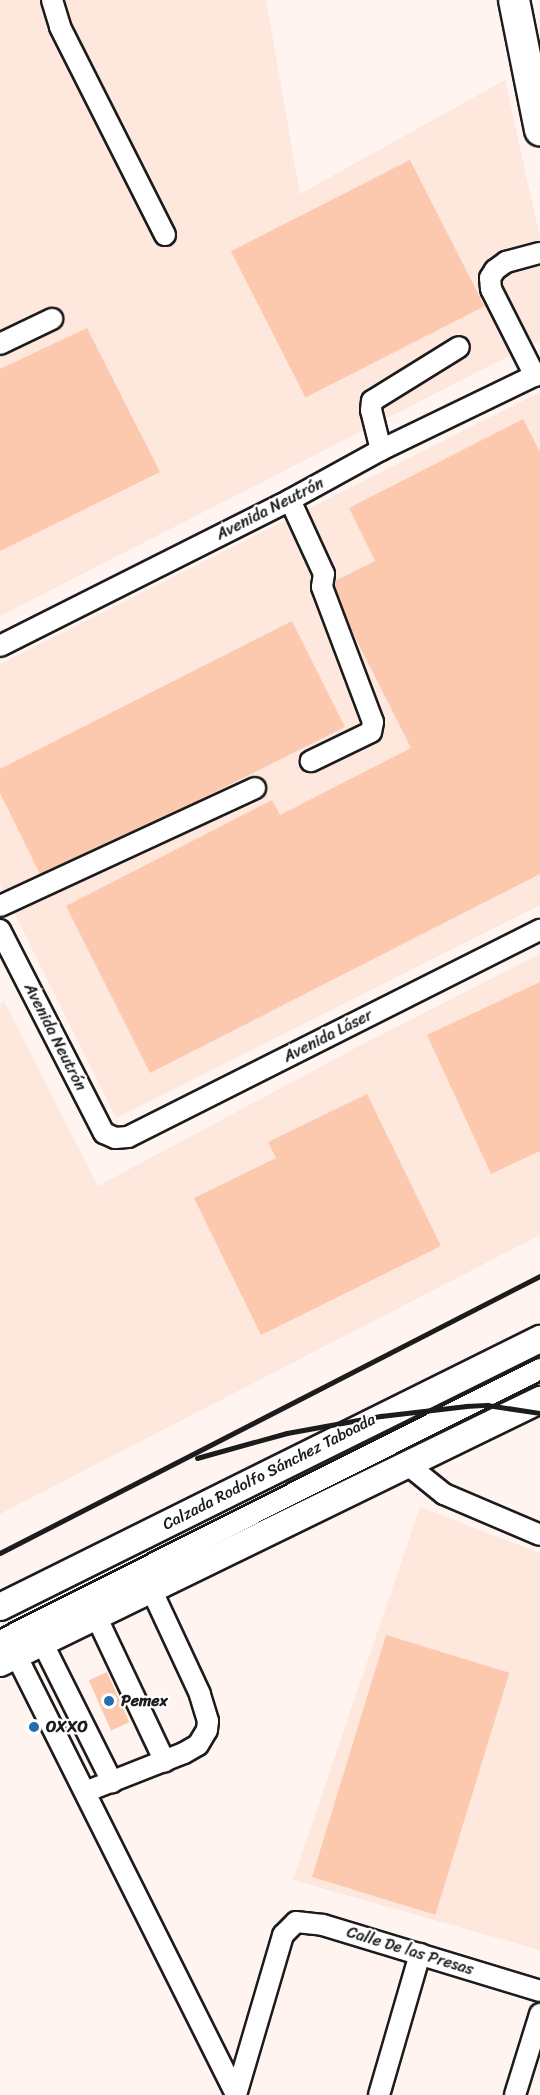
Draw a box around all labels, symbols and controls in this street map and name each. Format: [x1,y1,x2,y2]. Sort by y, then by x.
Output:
street label: Avenida Neutrón [213,474,327,544]
street label: Avenida Neutrón [20,980,90,1094]
street label: Avenida Láser [280,1005,376,1067]
street label: Calzada Rodolfo Sánchez Taboada [159,1410,379,1534]
place label: Pemex [121,1691,168,1711]
marker: Pemex [102,1694,116,1708]
place label: OXXO [46,1717,88,1737]
marker: OXXO [27,1720,41,1734]
street label: Calle De las Presas [344,1923,476,1979]

